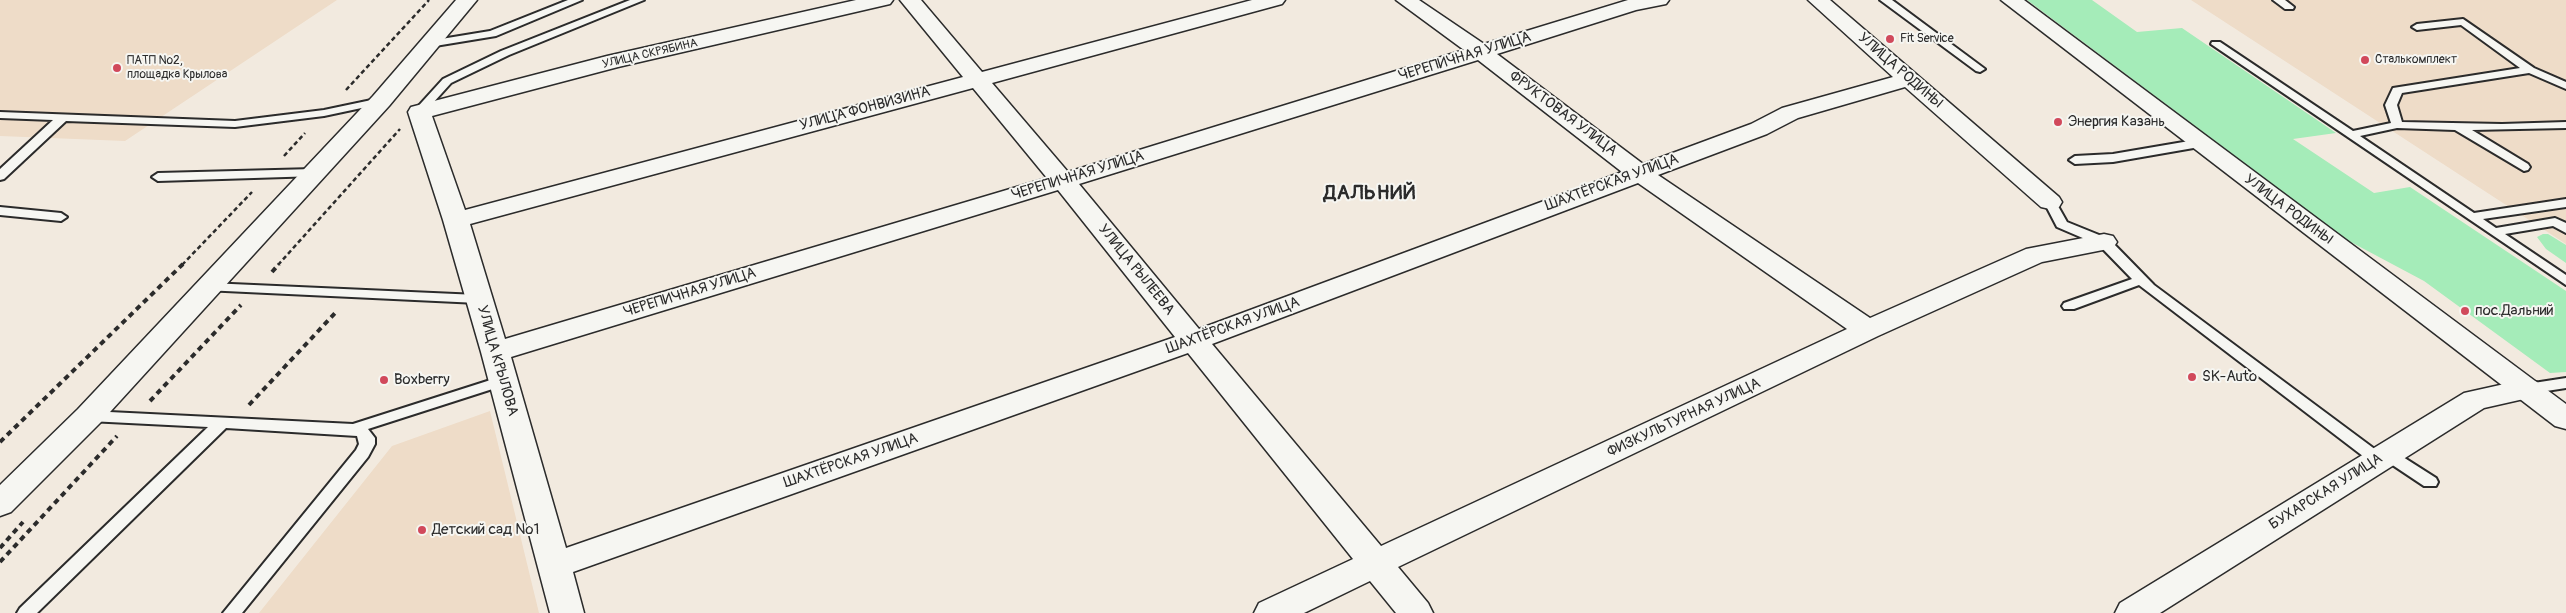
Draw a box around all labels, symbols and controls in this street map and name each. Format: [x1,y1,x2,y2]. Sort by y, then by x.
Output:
street label: ЧЕРЕПИЧНАЯ УЛИЦА [1397,28,1533,86]
street label: УЛИЦА РОДИНЫ [1854,29,1946,113]
place label: Fit Service [1900,32,1954,46]
marker: Fit Service [1884,33,1896,45]
street label: УЛИЦА СКРЯБИНА [601,36,699,72]
place label: Сталькомплект [2375,53,2457,67]
place label: ПАТП №2, площадка Крылова [127,54,227,82]
marker: Сталькомплект [2359,54,2371,66]
marker: ПАТП №2, площадка Крылова [111,62,123,74]
street label: ФРУКТОВАЯ УЛИЦА [1505,68,1621,160]
street label: УЛИЦА ФОНВИЗИНА [798,83,932,135]
place label: Энергия Казань [2068,113,2165,131]
marker: Энергия Казань [2052,116,2064,128]
street label: ЧЕРЕПИЧНАЯ УЛИЦА [1010,147,1146,205]
street label: ШАХТЁРСКАЯ УЛИЦА [1543,151,1681,215]
street label: УЛИЦА РОДИНЫ [2240,171,2336,249]
district label: ДАЛЬНИЙ [1323,182,1417,206]
street label: УЛИЦА РЫЛЕЕВА [1094,221,1178,319]
street label: ЧЕРЕПИЧНАЯ УЛИЦА [622,264,758,322]
street label: ШАХТЁРСКАЯ УЛИЦА [1164,294,1302,358]
place label: пос.Дальний [2475,302,2554,320]
street label: УЛИЦА КРЫЛОВА [473,304,521,418]
marker: пос.Дальний [2459,305,2471,317]
place label: SK-Auto [2202,368,2257,386]
place label: Boxberry [394,371,450,389]
marker: SK-Auto [2186,371,2198,383]
marker: Boxberry [378,374,390,386]
street label: ФИЗКУЛЬТУРНАЯ УЛИЦА [1605,375,1763,461]
street label: ШАХТЁРСКАЯ УЛИЦА [782,430,920,492]
street label: БУХАРСКАЯ УЛИЦА [2266,450,2386,534]
place label: Детский сад №1 [432,521,539,539]
marker: Детский сад №1 [416,524,428,536]

